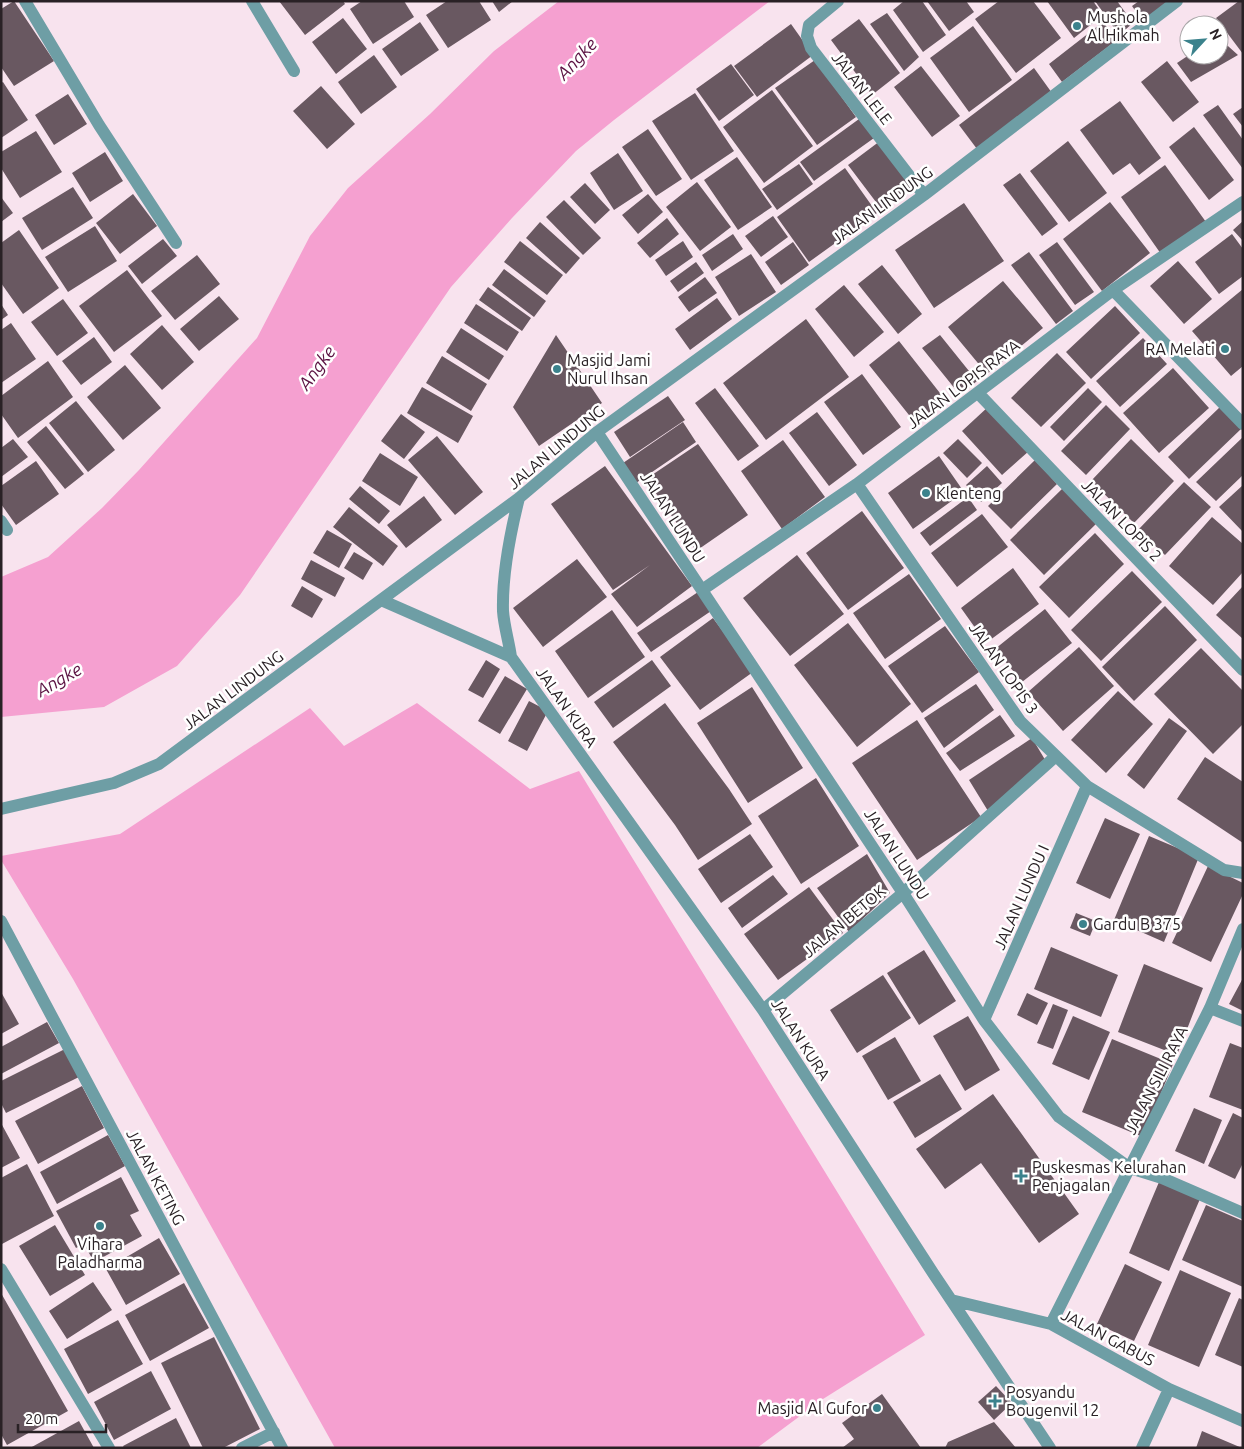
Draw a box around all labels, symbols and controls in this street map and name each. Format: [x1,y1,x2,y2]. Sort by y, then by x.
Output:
place label: Mushola Al Hikmah [1087,8,1160,44]
north arrow [1179,15,1229,65]
marker: Mushola Al Hikmah [1071,20,1083,32]
text: N [1206,26,1225,43]
water label: Angke [551,33,600,84]
street label: JALAN LELE [828,48,896,128]
street label: JALAN LINDUNG [828,162,936,248]
street label: JALAN LOPIS RAYA [903,335,1023,432]
place label: RA Melati [1145,340,1215,358]
water label: Angke [293,342,339,394]
marker: RA Melati [1219,343,1231,355]
place label: Masjid Jami Nurul Ihsan [567,351,651,387]
marker: Masjid Jami Nurul Ihsan [551,363,563,375]
street label: JALAN LINDUNG [504,401,608,493]
street label: JALAN LUNDU [637,468,709,566]
street label: JALAN LOPIS 2 [1078,475,1166,565]
place label: Klenteng [936,484,1001,502]
marker: Klenteng [920,487,932,499]
street label: JALAN LOPIS 3 [966,619,1042,717]
street label: JALAN LINDUNG [180,647,286,733]
water label: Angke [31,658,85,701]
street label: JALAN KURA [533,663,602,751]
street label: JALAN LUNDU [861,805,933,903]
street label: JALAN LUNDU I [990,842,1052,952]
street label: JALAN BETOK [799,881,889,961]
place label: Gardu B 375 [1093,915,1181,933]
marker: Gardu B 375 [1077,918,1089,930]
street label: JALAN KURA [768,995,834,1084]
street label: JALAN SILI RAYA [1121,1022,1191,1137]
street label: JALAN KETING [123,1126,189,1228]
place label: Puskesmas Kelurahan Penjagalan [1032,1158,1186,1194]
marker: Puskesmas Kelurahan Penjagalan [1014,1169,1028,1183]
marker: Vihara Paladharma [94,1220,106,1232]
place label: Vihara Paladharma [58,1235,142,1271]
street label: JALAN GABUS [1058,1305,1158,1369]
place label: Posyandu Bougenvil 12 [1006,1383,1099,1419]
marker: Posyandu Bougenvil 12 [988,1394,1002,1408]
place label: Masjid Al Gufor [758,1399,867,1417]
scale bar [18,1402,105,1434]
marker: Masjid Al Gufor [871,1402,883,1414]
text: 20 m [25,1410,58,1427]

